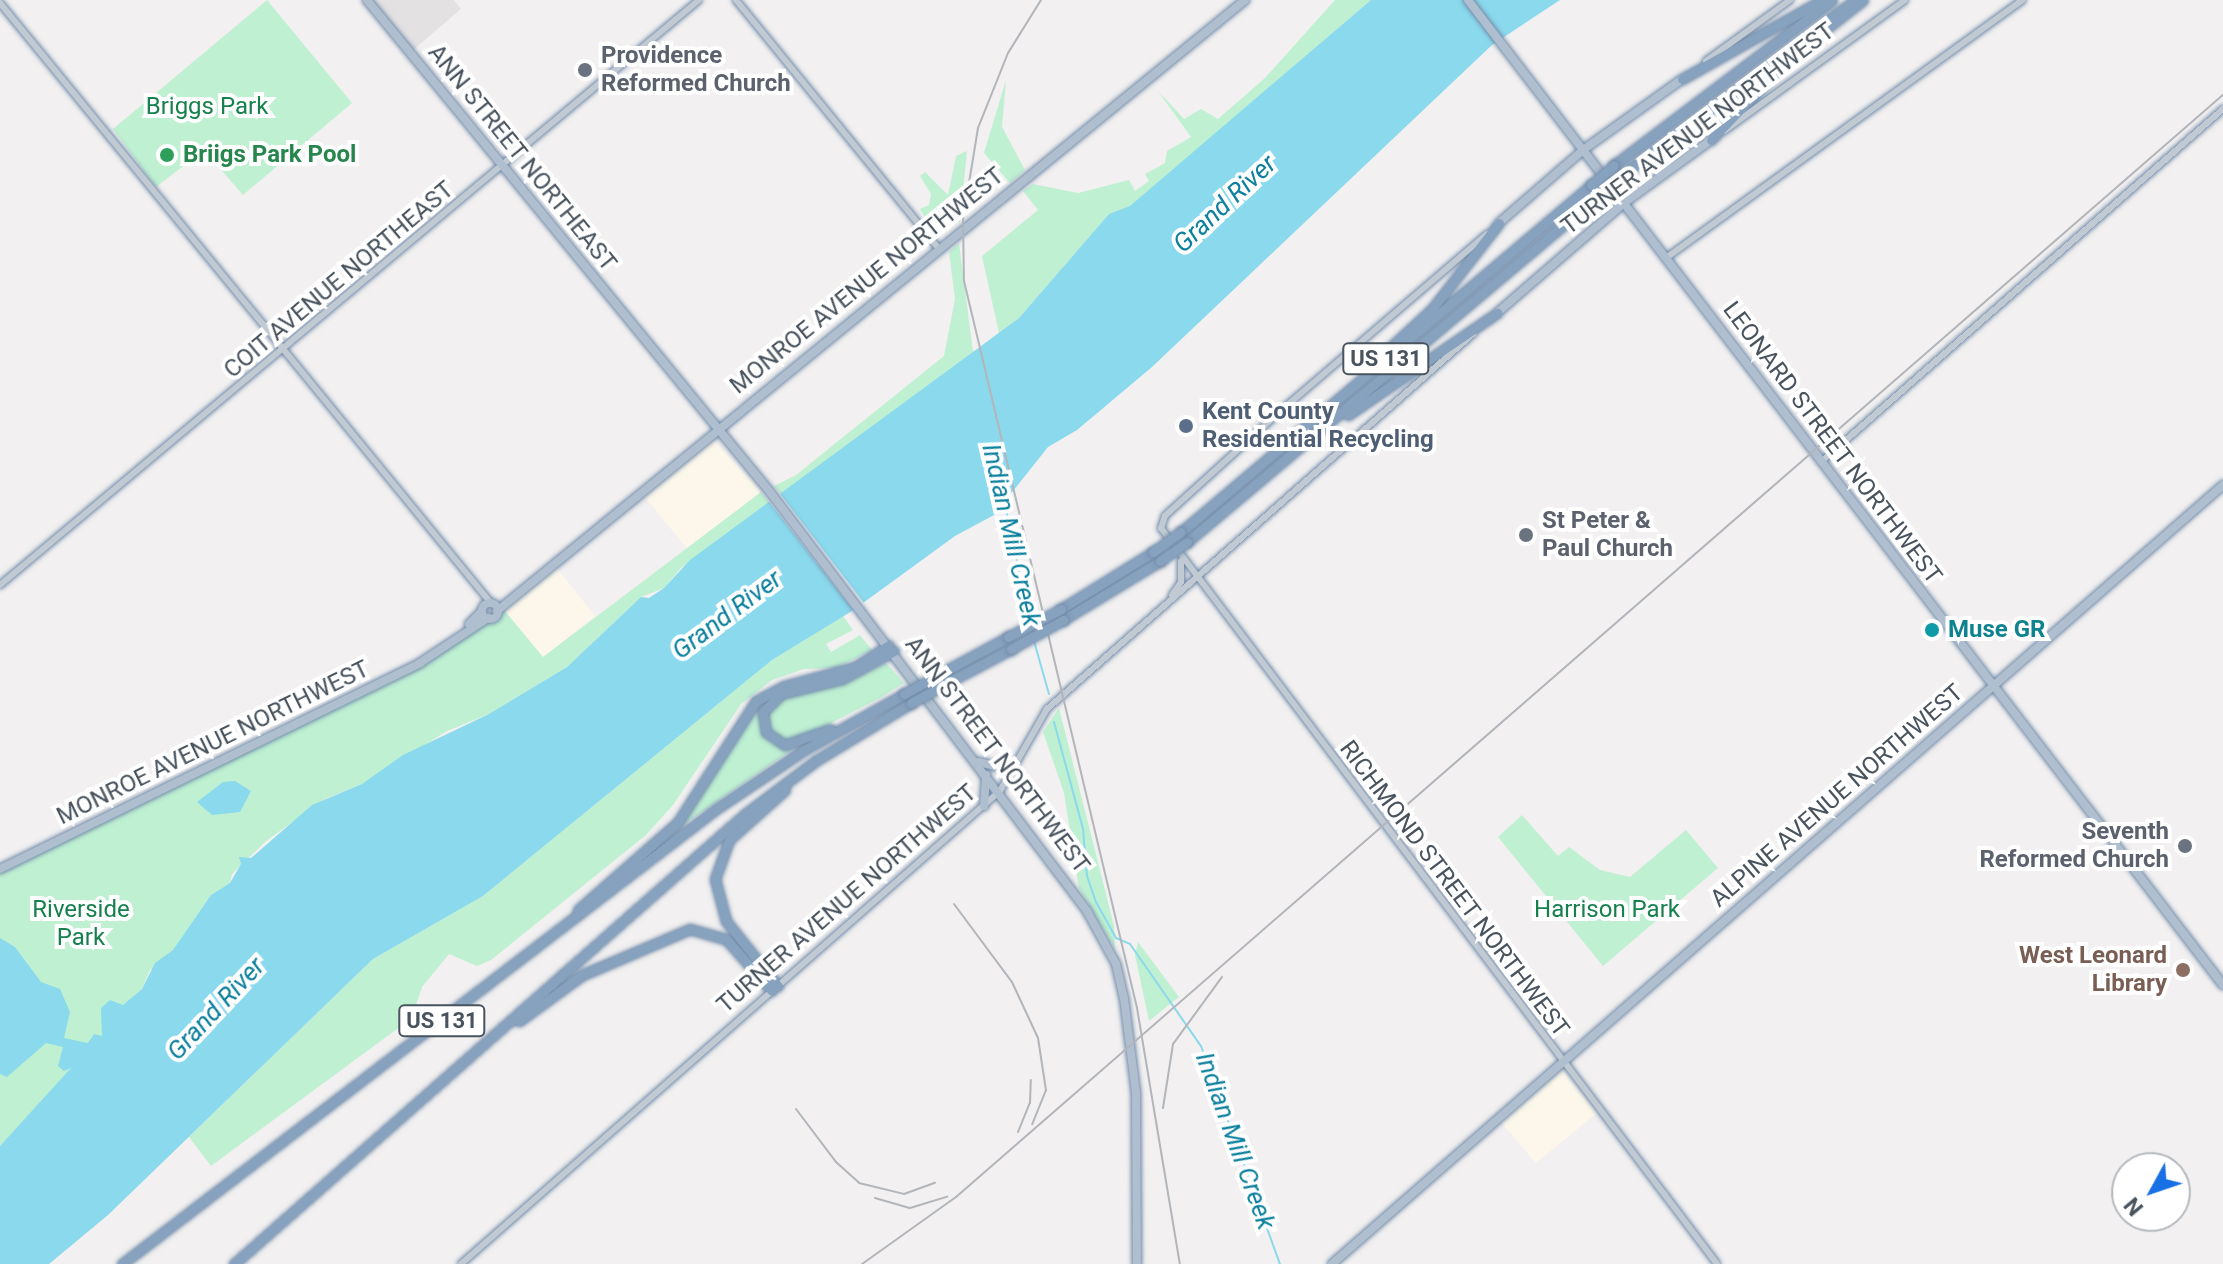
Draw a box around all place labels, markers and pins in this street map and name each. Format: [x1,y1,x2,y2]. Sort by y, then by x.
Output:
place label: Providence Reformed Church [601,42,791,98]
marker: Providence Reformed Church [576,61,594,79]
place label: Briigs Park Pool [183,141,356,169]
marker: Briigs Park Pool [158,146,176,164]
place label: Kent County Residential Recycling [1202,398,1434,454]
marker: Kent County Residential Recycling [1177,417,1195,435]
place label: St Peter & Paul Church [1542,507,1673,563]
marker: St Peter & Paul Church [1517,526,1535,544]
place label: Muse GR [1948,616,2045,644]
marker: Muse GR [1923,621,1941,639]
place label: Seventh Reformed Church [1979,818,2169,874]
marker: Seventh Reformed Church [2176,837,2194,855]
place label: West Leonard Library [2019,942,2167,998]
marker: West Leonard Library [2174,961,2192,979]

